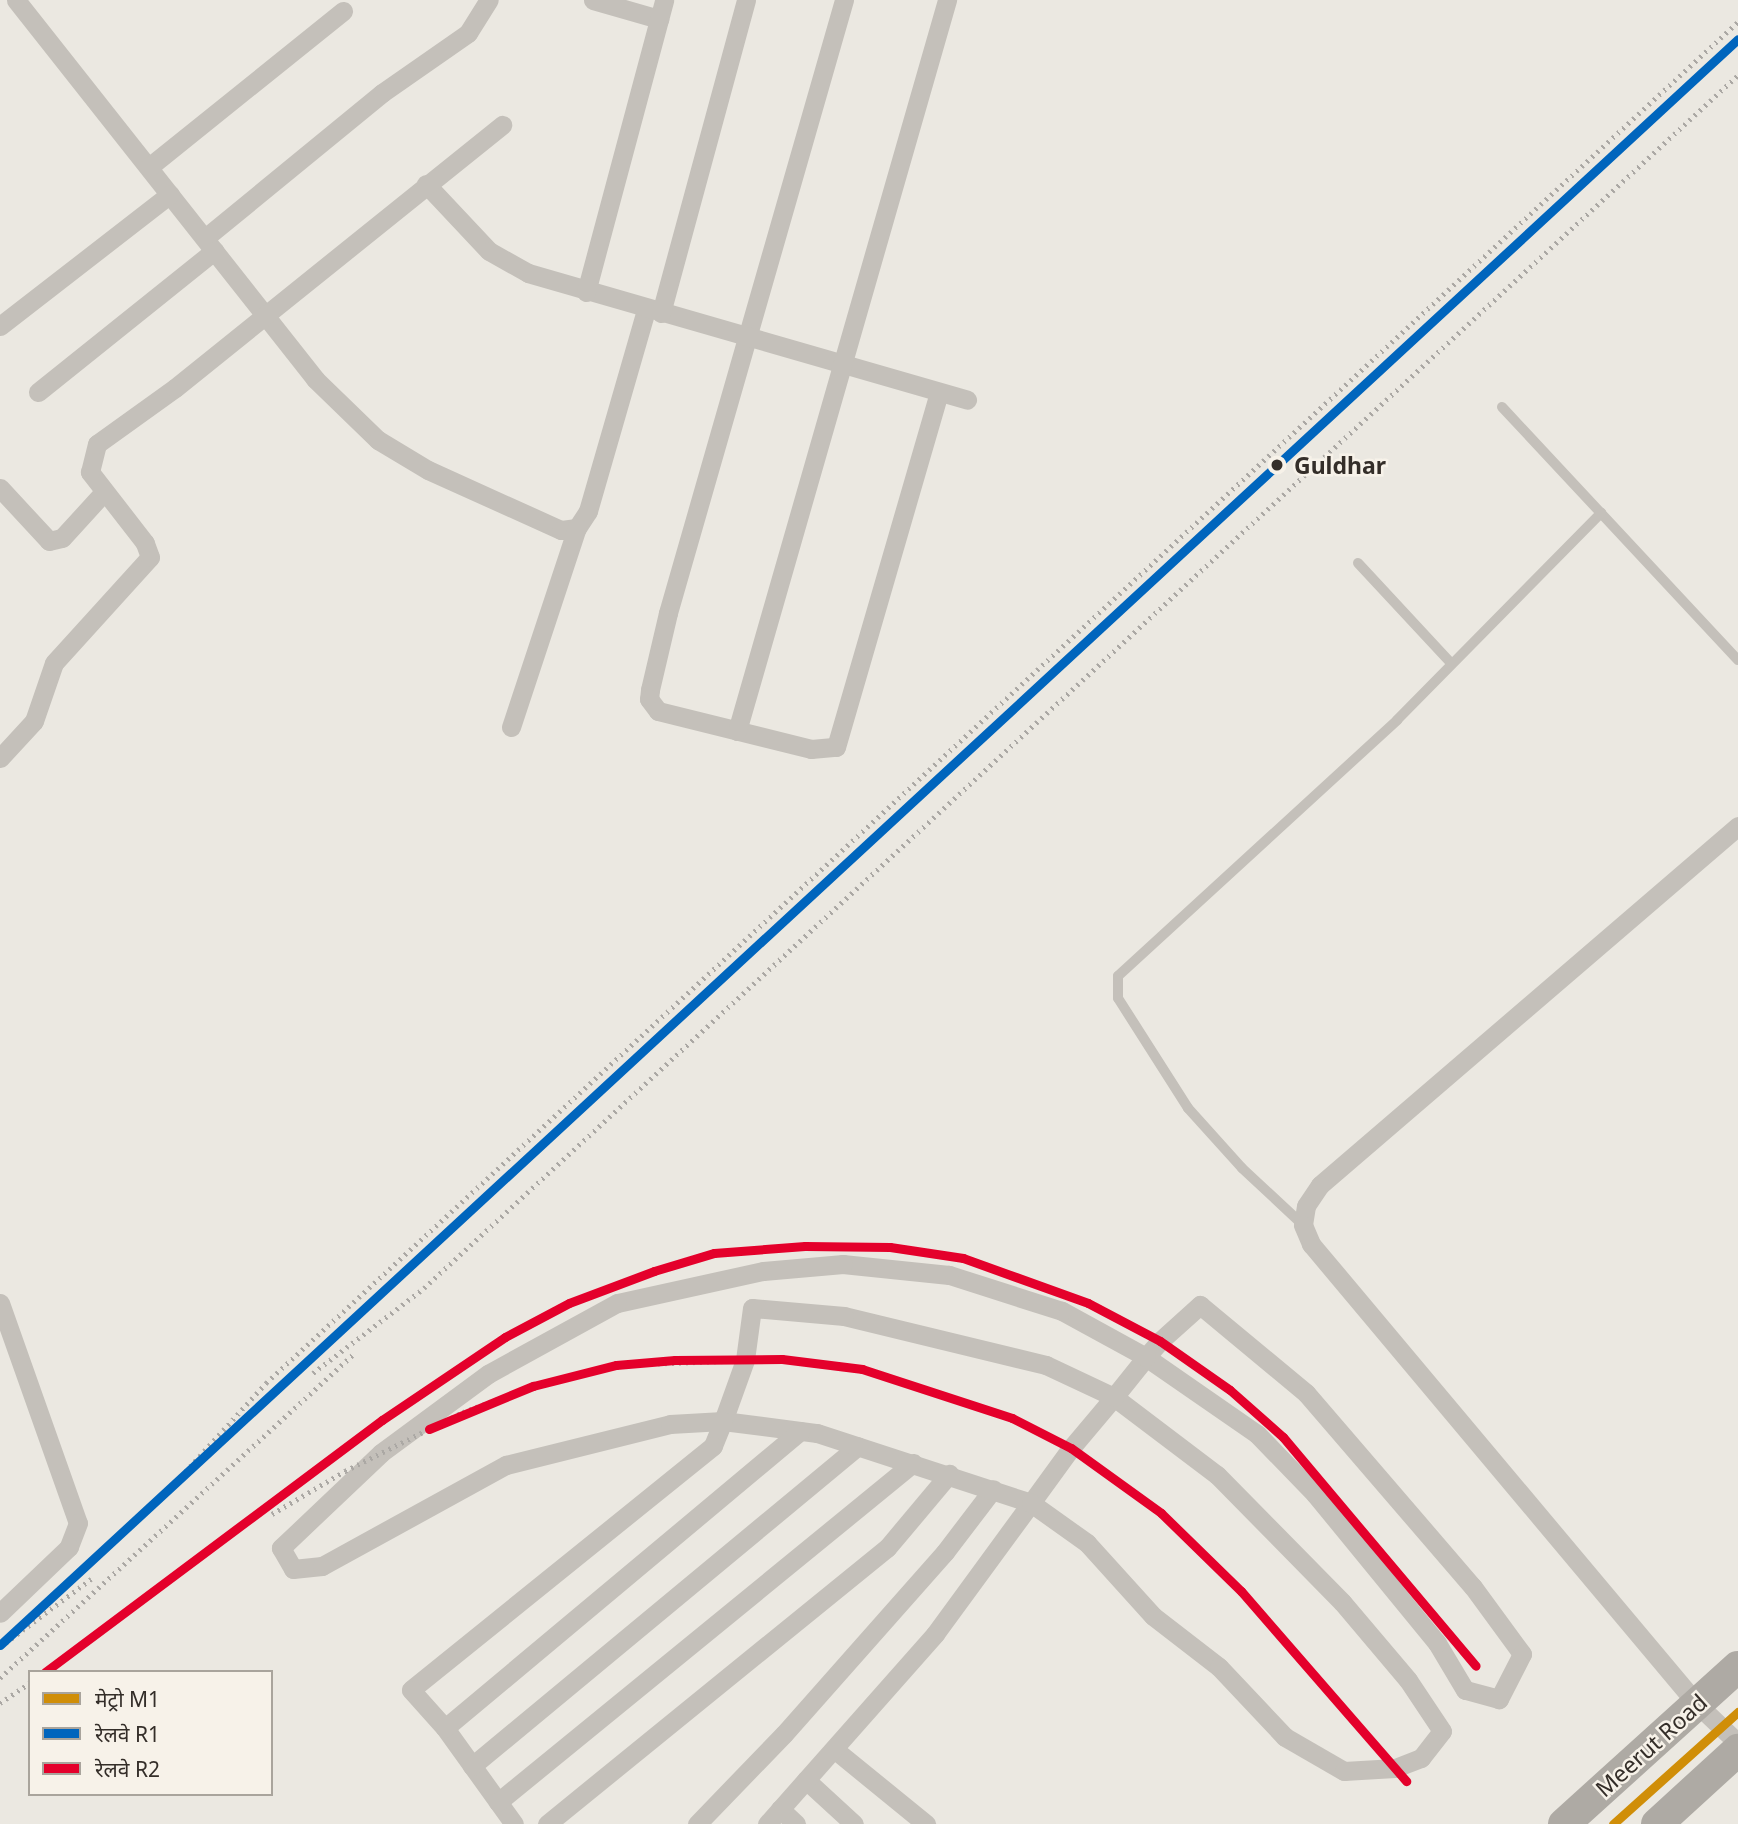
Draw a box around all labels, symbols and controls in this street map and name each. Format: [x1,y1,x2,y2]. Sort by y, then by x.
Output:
place label: Guldhar [1294,451,1386,479]
marker: Guldhar [1266,454,1288,476]
legend [28,1670,273,1796]
text: मेट्रो M1 [95,1685,160,1713]
street label: Meerut Road [1590,1688,1712,1802]
text: रेलवे R1 [95,1720,160,1748]
text: रेलवे R2 [95,1755,160,1783]

